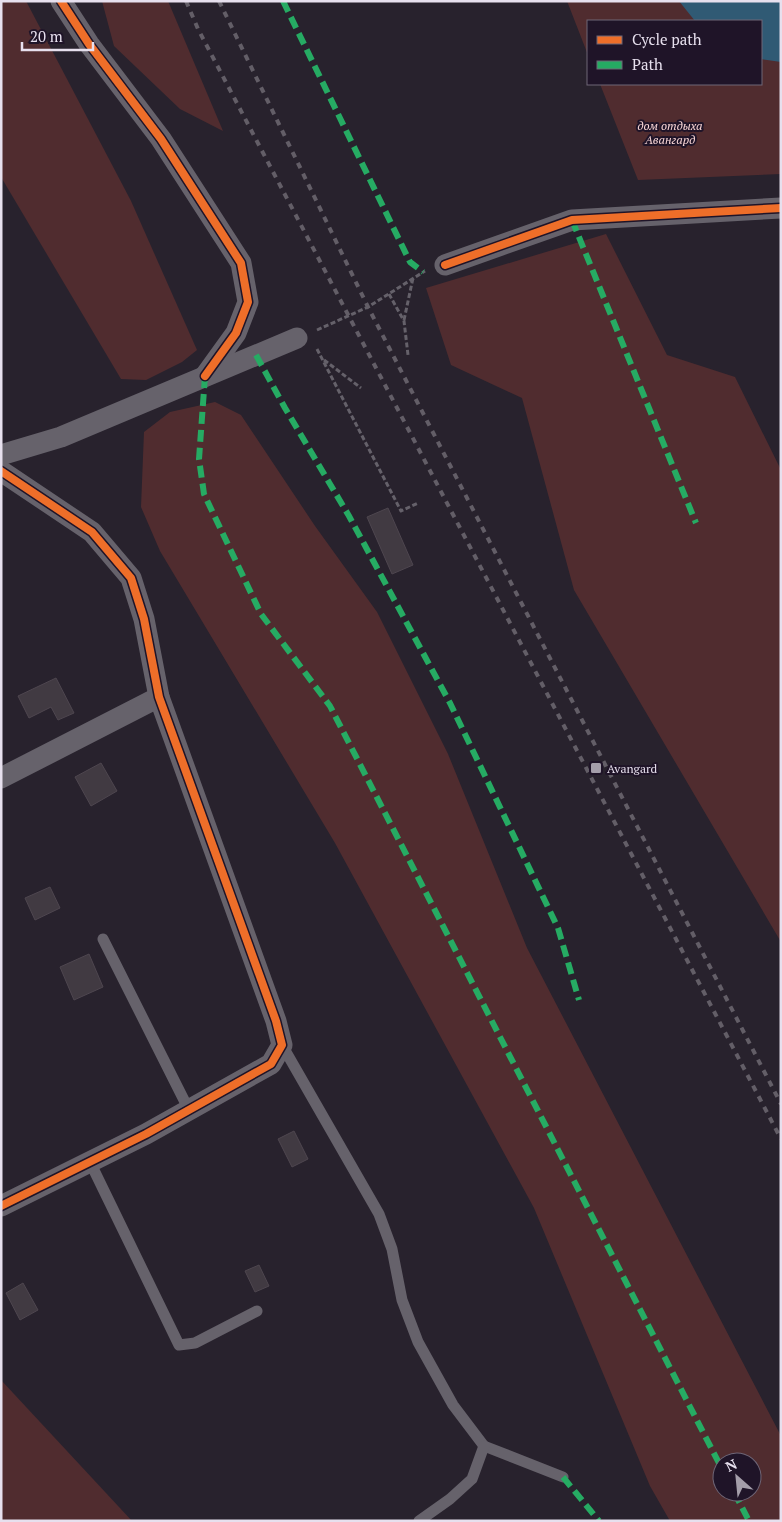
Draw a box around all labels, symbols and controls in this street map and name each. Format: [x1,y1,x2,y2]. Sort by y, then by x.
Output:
scale bar [22,20,94,52]
legend [587,20,762,85]
text: 20 m [30,26,63,46]
text: Cycle path [632,29,702,49]
text: Path [632,54,663,74]
park label: дом отдыха Авангард [638,118,702,147]
marker: Avangard [589,761,603,775]
place label: Avangard [607,761,658,776]
north arrow [712,1452,762,1502]
text: N [722,1454,740,1476]

